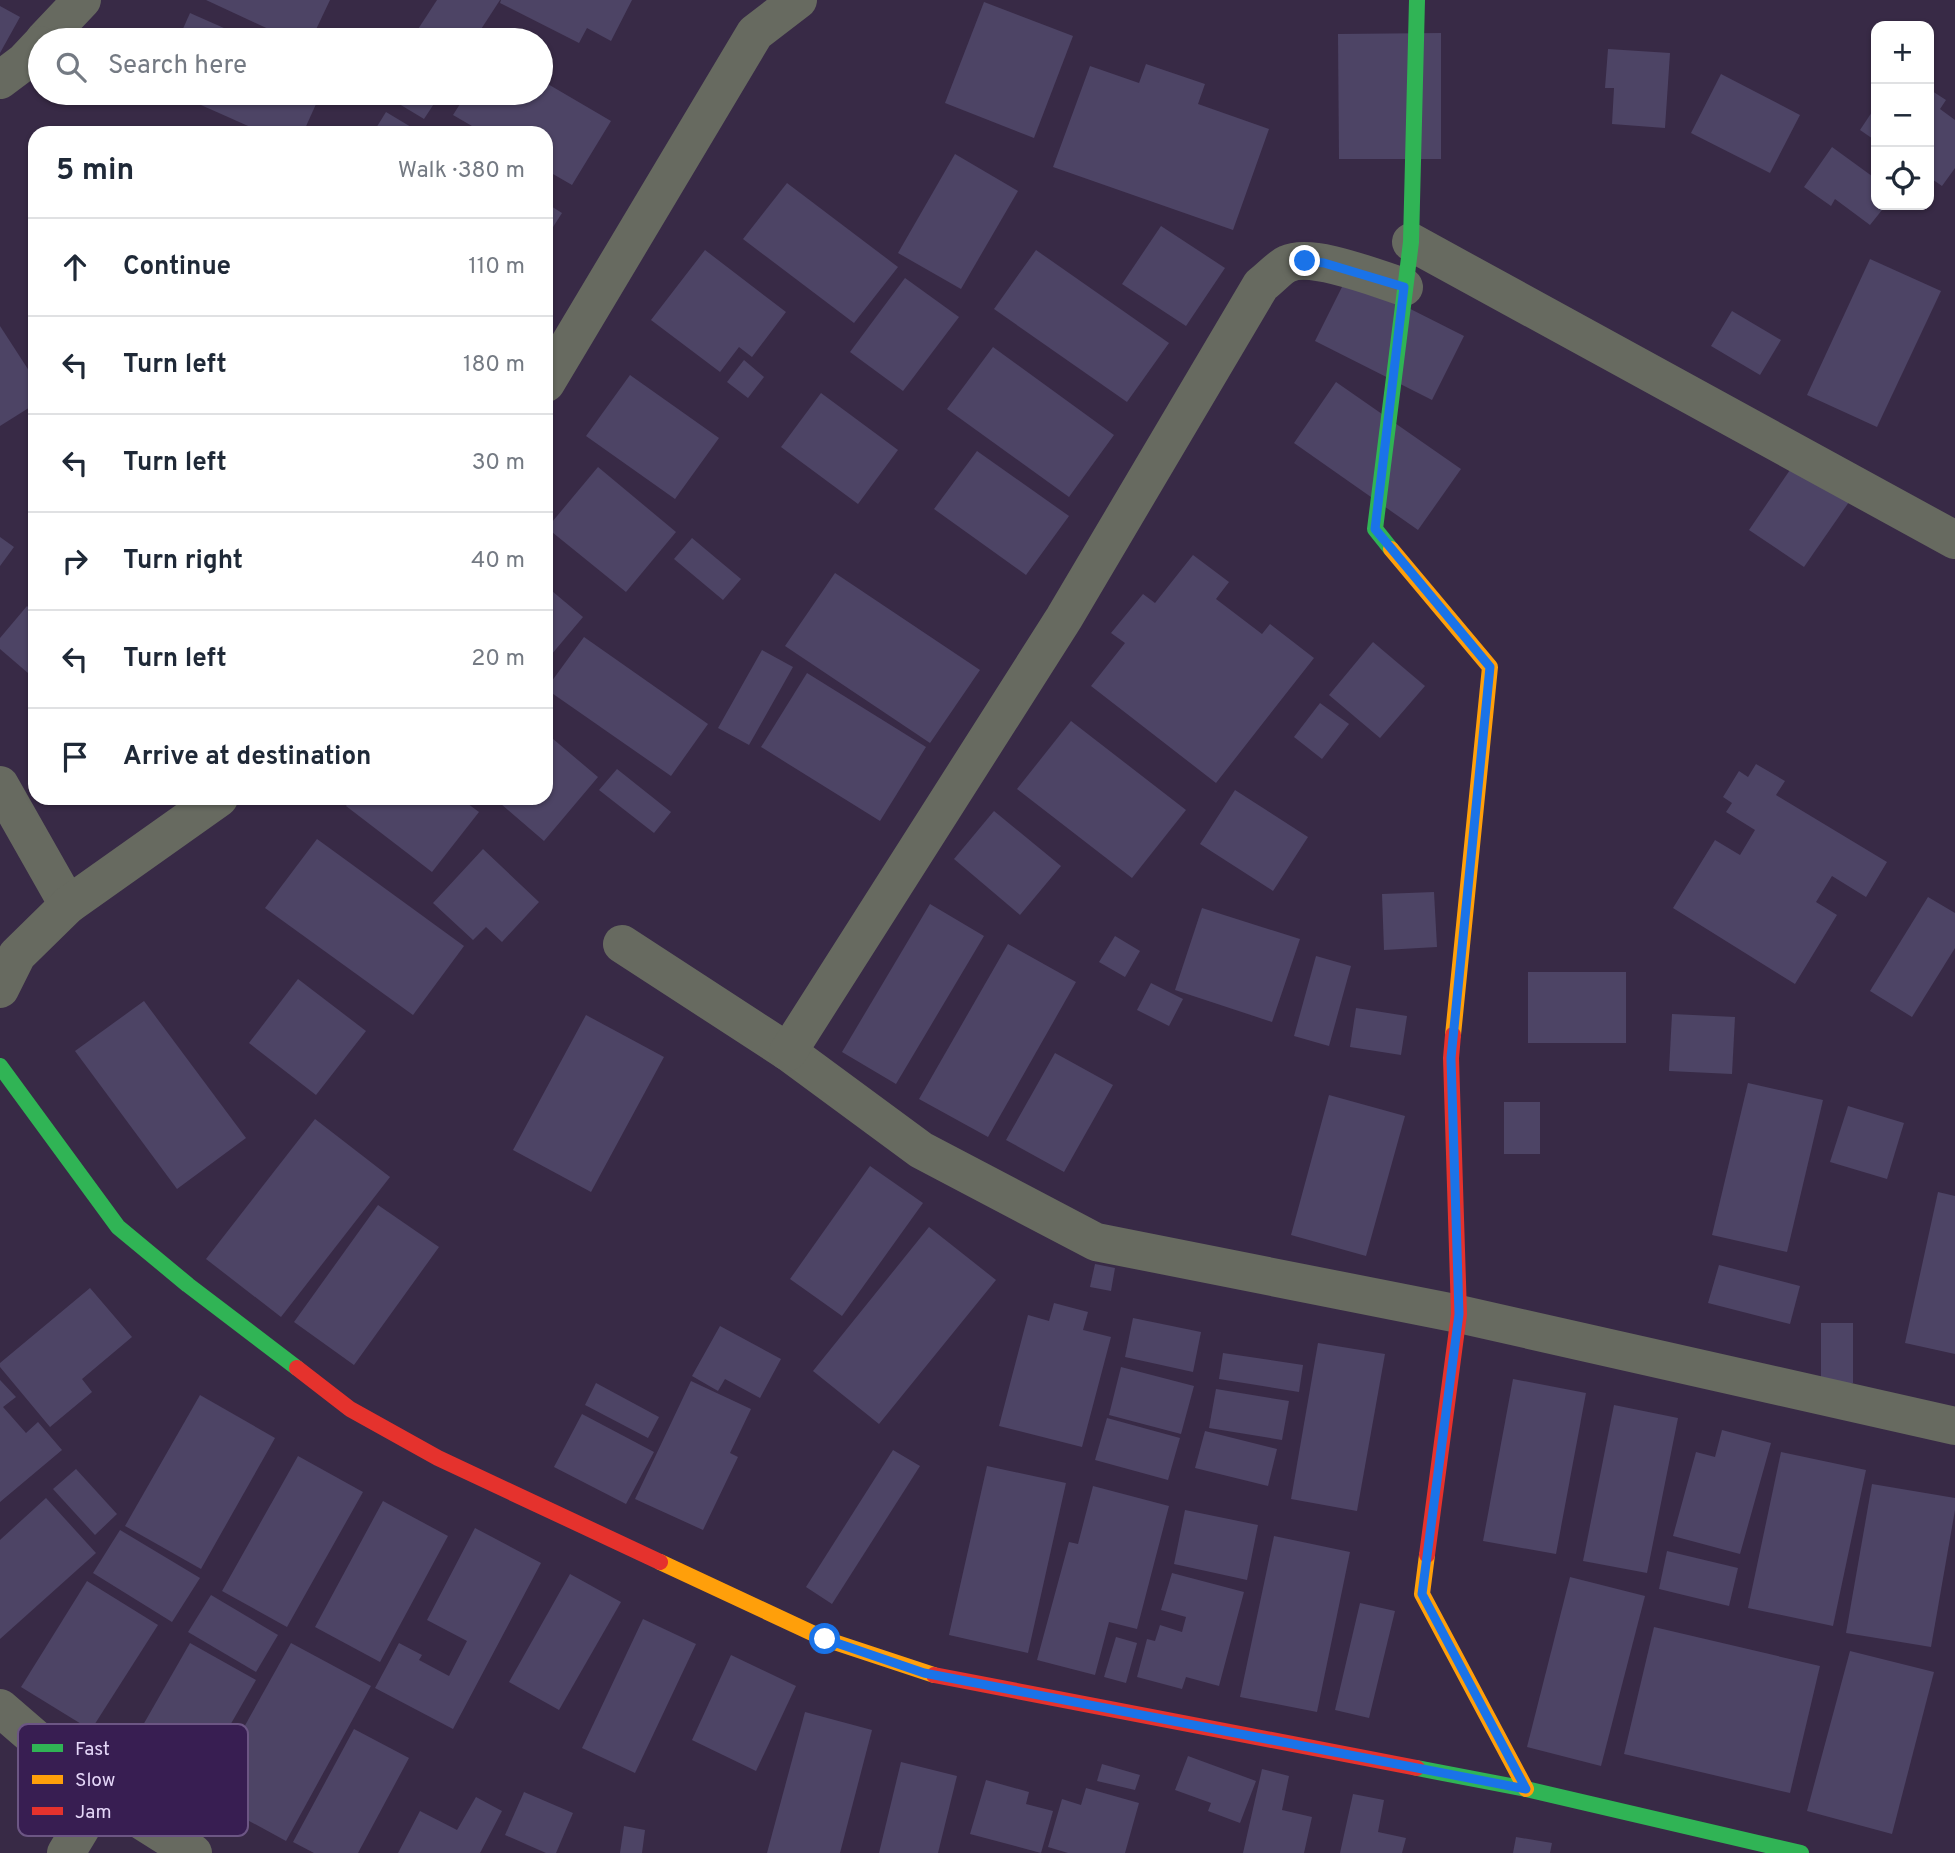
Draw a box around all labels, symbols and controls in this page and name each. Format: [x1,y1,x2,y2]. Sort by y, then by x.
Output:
map controls [1871,21,1934,210]
button: + [1871,21,1934,84]
search box [28,28,553,105]
icon: search [52,48,90,86]
text: Search here [108,50,247,83]
button: − [1871,84,1934,147]
button: locate [1871,147,1934,210]
text: 5 min [56,153,134,190]
text: Walk · 380 m [398,157,525,186]
route end [1289,245,1320,276]
icon: ahead [56,248,94,286]
text: Continue [123,251,231,284]
text: 110 m [468,253,525,282]
icon: left [56,346,94,384]
text: Turn left [123,349,227,382]
text: 180 m [463,351,525,380]
icon: left [56,444,94,482]
text: Turn left [123,447,227,480]
text: 30 m [472,449,525,478]
icon: right [56,542,94,580]
text: Turn right [123,545,243,578]
text: 40 m [471,547,525,576]
icon: left [56,640,94,678]
text: Turn left [123,643,227,676]
text: 20 m [471,645,525,674]
icon: arrive [56,738,94,776]
text: Arrive at destination [123,741,371,774]
route start [809,1623,840,1654]
legend [18,1724,248,1836]
text: Fast [75,1738,110,1762]
text: Slow [75,1769,115,1793]
text: Jam [75,1801,112,1825]

